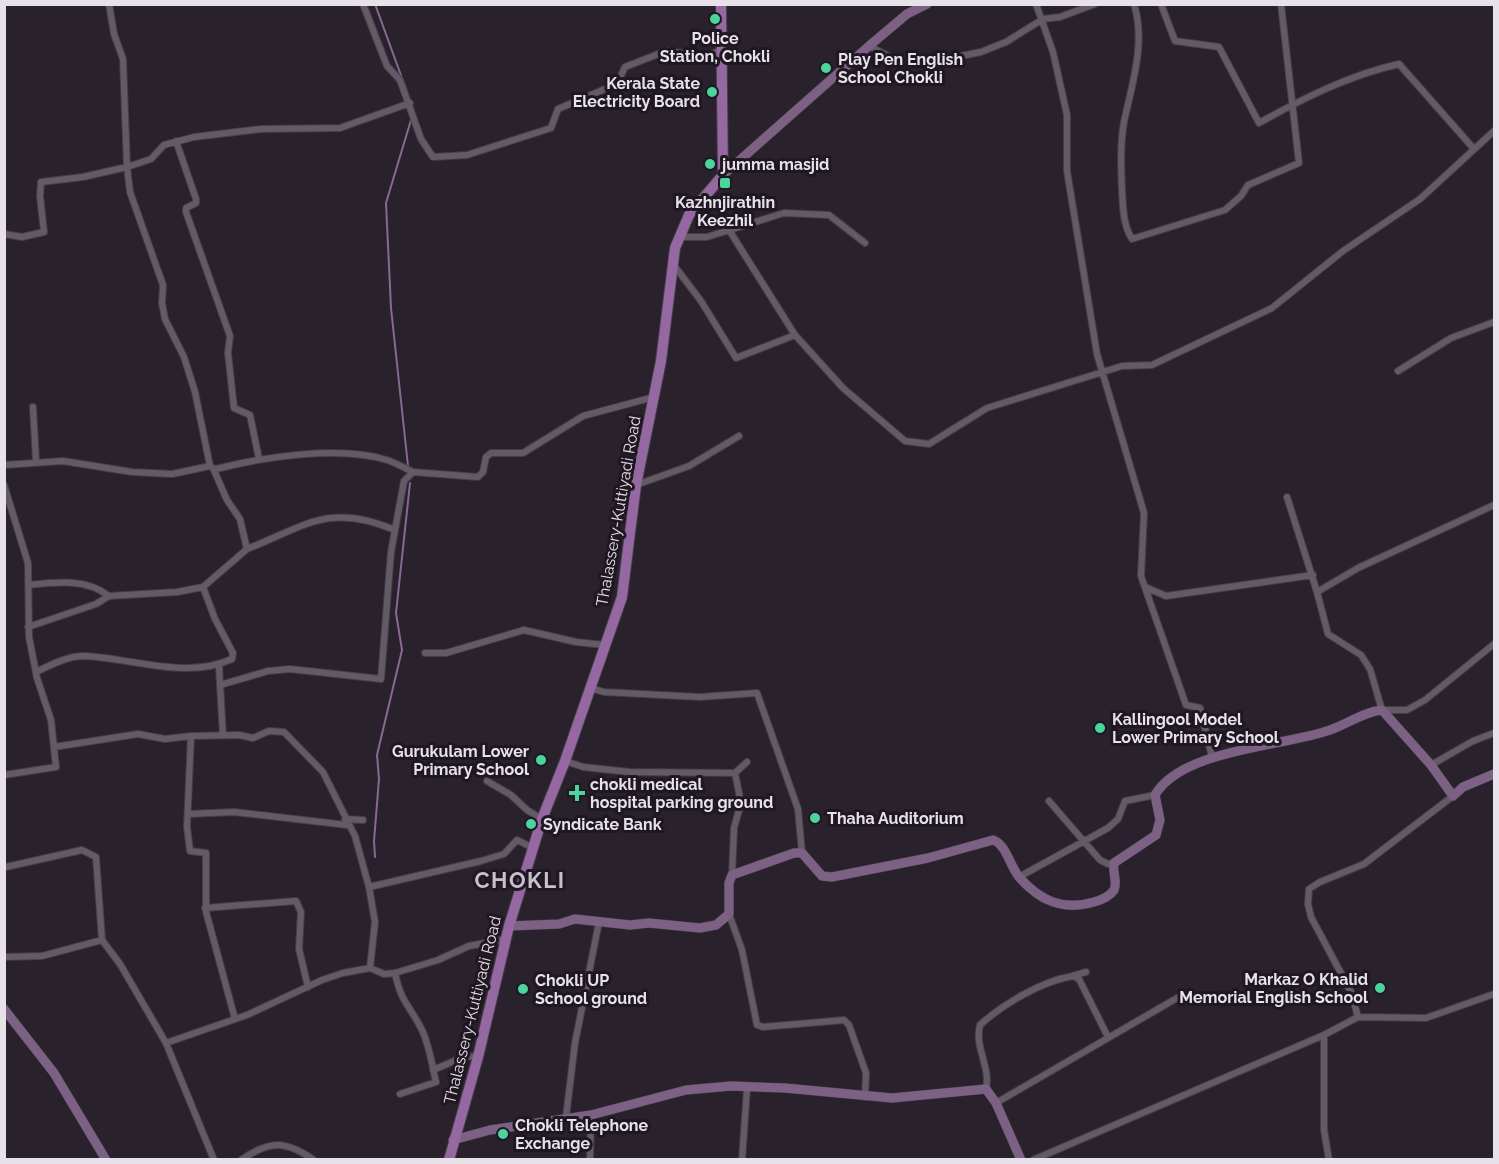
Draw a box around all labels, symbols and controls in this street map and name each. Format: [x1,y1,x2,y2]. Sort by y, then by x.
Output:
marker: Police Station, Chokli [708,12,722,26]
place label: Police Station, Chokli [660,29,770,66]
place label: Play Pen English School Chokli [838,50,963,87]
marker: Play Pen English School Chokli [819,61,833,75]
place label: Kerala State Electricity Board [573,74,700,111]
marker: Kerala State Electricity Board [705,85,719,99]
place label: jumma masjid [720,155,829,174]
marker: jumma masjid [703,157,717,171]
marker: Kazhnjirathin Keezhil [718,176,732,190]
place label: Kazhnjirathin Keezhil [675,193,775,230]
street label: Thalassery-Kuttiyadi Road [592,414,645,608]
place label: Kallingool Model Lower Primary School [1112,710,1280,747]
marker: Kallingool Model Lower Primary School [1093,721,1107,735]
place label: Gurukulam Lower Primary School [392,742,530,779]
marker: Gurukulam Lower Primary School [534,753,548,767]
place label: chokli medical hospital parking ground [590,775,773,812]
marker: chokli medical hospital parking ground [568,784,586,802]
place label: Thaha Auditorium [827,809,964,828]
marker: Thaha Auditorium [808,811,822,825]
place label: Syndicate Bank [543,815,662,834]
marker: Syndicate Bank [524,817,538,831]
district label: CHOKLI [475,867,565,893]
street label: Thalassery-Kuttiyadi Road [440,914,505,1106]
place label: Markaz O Khalid Memorial English School [1179,970,1369,1007]
place label: Chokli UP School ground [535,971,647,1008]
marker: Markaz O Khalid Memorial English School [1373,981,1387,995]
marker: Chokli UP School ground [516,982,530,996]
place label: Chokli Telephone Exchange [515,1116,649,1153]
marker: Chokli Telephone Exchange [496,1127,510,1141]

